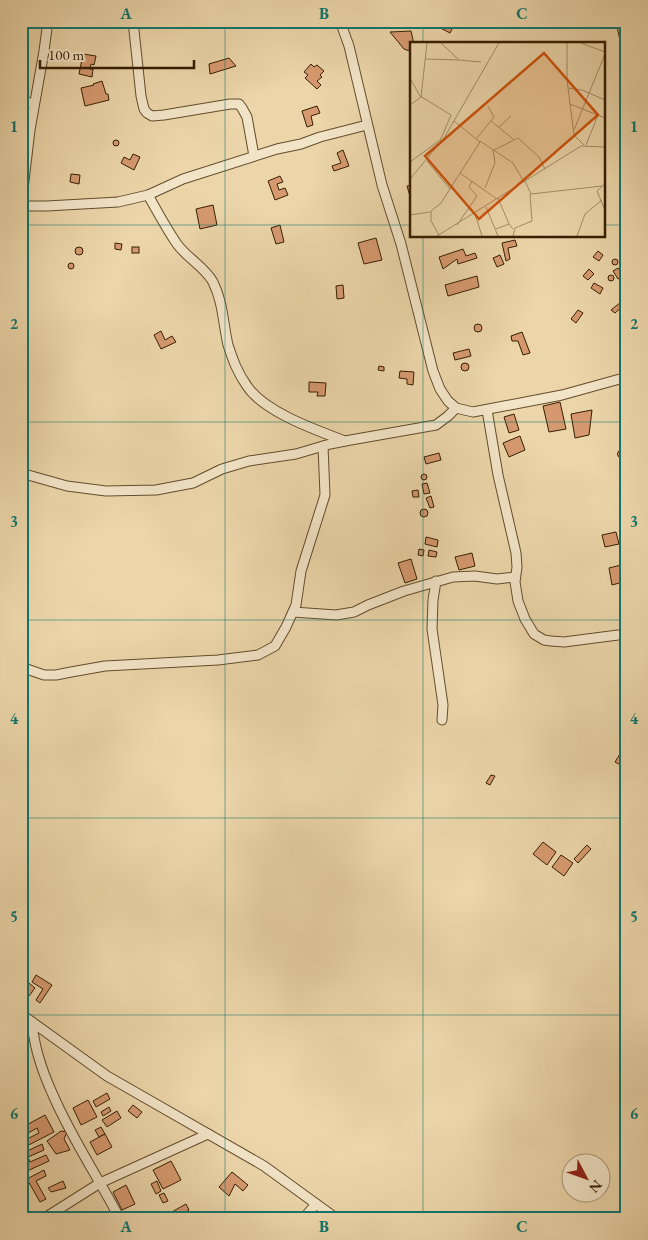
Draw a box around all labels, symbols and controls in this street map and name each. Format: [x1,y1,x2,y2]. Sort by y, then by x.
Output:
text: A [119,3,132,24]
text: B [319,3,329,24]
text: C [516,3,528,24]
scale bar [40,38,194,70]
inset map [410,42,606,238]
text: 100 m [48,45,85,64]
text: 1 [10,116,18,137]
text: 1 [630,116,638,137]
text: 2 [10,313,19,334]
text: 2 [630,313,639,334]
text: 3 [10,511,18,532]
text: 3 [630,511,638,532]
text: 4 [10,708,19,729]
text: 4 [630,708,639,729]
text: 5 [10,906,18,927]
text: 5 [630,906,638,927]
text: 6 [10,1103,19,1124]
text: 6 [630,1103,639,1124]
north arrow [560,1152,610,1202]
text: N [585,1176,606,1197]
text: A [119,1216,132,1237]
text: B [319,1216,329,1237]
text: C [516,1216,528,1237]

